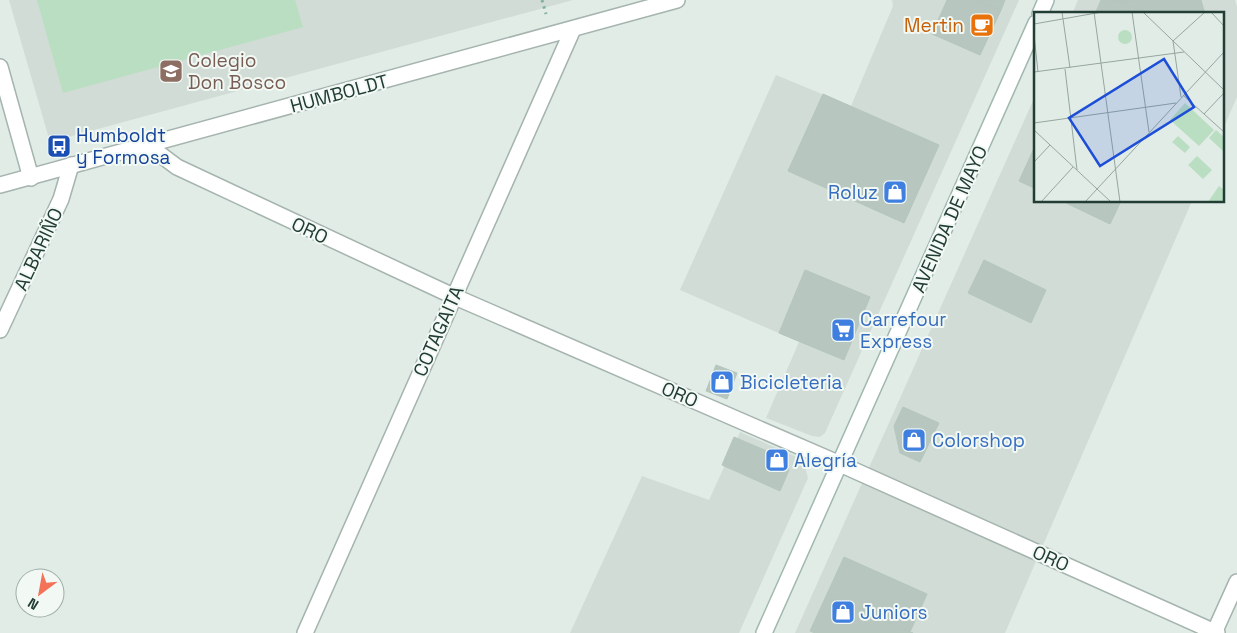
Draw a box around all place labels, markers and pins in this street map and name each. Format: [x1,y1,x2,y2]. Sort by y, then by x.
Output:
cafe icon: Mertin [969,12,995,38]
place label: Mertin [904,13,964,38]
place label: Colegio Don Bosco [188,48,286,95]
school or university icon: Colegio Don Bosco [158,58,184,84]
place label: Humboldt y Formosa [76,123,171,170]
bus stop icon: Humboldt y Formosa [46,133,72,159]
shop icon: Roluz [882,179,908,205]
place label: Roluz [828,180,878,205]
place label: Carrefour Express [860,307,946,354]
supermarket icon: Carrefour Express [830,317,856,343]
shop icon: Bicicleteria [709,369,735,395]
place label: Bicicleteria [740,370,843,395]
shop icon: Colorshop [901,427,927,453]
place label: Colorshop [932,428,1025,453]
shop icon: Alegría [764,447,790,473]
place label: Alegría [794,448,857,473]
shop icon: Juniors [830,599,856,625]
place label: Juniors [860,600,927,625]

